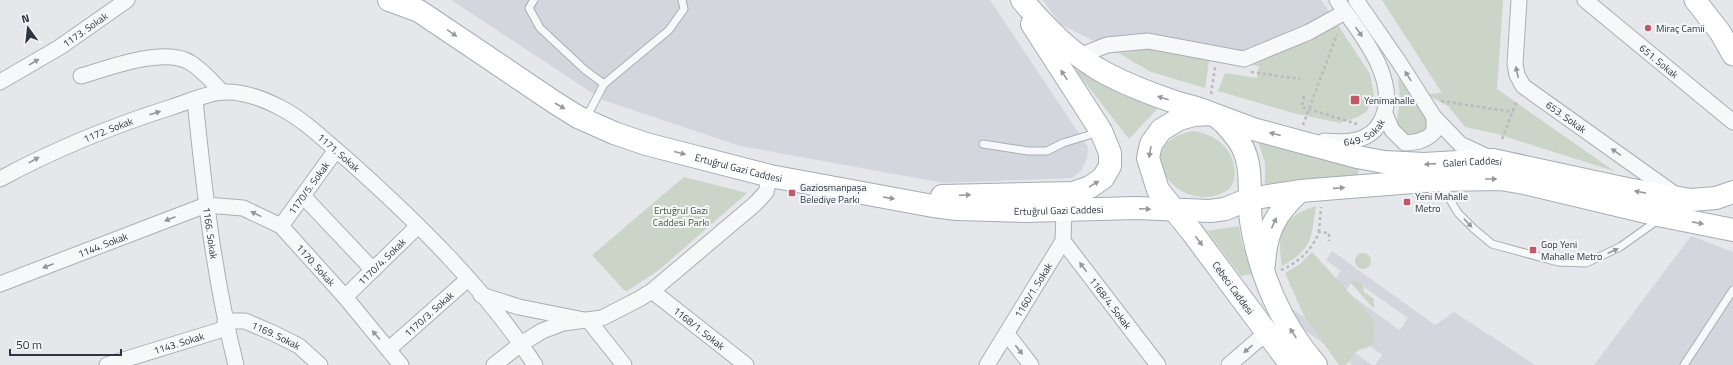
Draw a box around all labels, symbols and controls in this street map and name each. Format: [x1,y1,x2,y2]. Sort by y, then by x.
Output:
north arrow [8,8,48,48]
street label: 1173. Sokak [59,8,111,51]
text: N [20,10,31,27]
place label: Miraç Camii [1656,21,1705,36]
marker: Miraç Camii [1643,23,1653,33]
one-way arrow [1355,27,1363,37]
one-way arrow [447,29,457,37]
street label: 651. Sokak [1636,40,1682,82]
one-way arrow [29,58,39,66]
one-way arrow [1514,65,1520,78]
one-way arrow [1060,69,1068,80]
one-way arrow [1404,71,1412,81]
place label: Yenimahalle [1364,93,1415,108]
one-way arrow [1156,94,1168,100]
marker: Yenimahalle [1349,94,1361,106]
street label: 653. Sokak [1543,97,1590,137]
one-way arrow [554,102,566,109]
one-way arrow [149,109,161,115]
street label: 1172. Sokak [81,113,135,146]
street label: 649. Sokak [1343,116,1388,149]
street label: 1171. Sokak [314,130,364,175]
one-way arrow [1269,131,1282,137]
one-way arrow [1146,146,1152,158]
street label: Ertuğrul Gazi Caddesi [694,149,783,186]
one-way arrow [1611,149,1621,157]
one-way arrow [674,150,686,156]
street label: Galeri Caddesi [1442,152,1504,170]
one-way arrow [28,157,40,164]
street label: 1170/5. Sokak [284,158,333,217]
one-way arrow [1424,160,1436,167]
one-way arrow [1485,176,1498,182]
place label: Gaziosmanpaşa Belediye Parkı [800,180,867,207]
one-way arrow [1088,181,1100,188]
one-way arrow [1333,185,1346,191]
marker: Gaziosmanpaşa Belediye Parkı [787,188,797,198]
one-way arrow [1634,188,1646,194]
place label: Yeni Mahalle Metro [1415,189,1468,216]
one-way arrow [959,191,971,198]
one-way arrow [883,195,895,201]
marker: Yeni Mahalle Metro [1402,197,1412,207]
street label: Ertuğrul Gazi Caddesi [1014,201,1104,219]
park label: Ertuğrul Gazi Caddesi Parkı [653,203,709,230]
one-way arrow [1139,205,1151,212]
street label: 1166. Sokak [200,206,222,260]
one-way arrow [250,211,262,217]
one-way arrow [163,217,175,223]
one-way arrow [1271,218,1277,229]
one-way arrow [1463,218,1473,228]
one-way arrow [1692,220,1704,226]
street label: 1144. Sokak [76,228,130,261]
street label: 1170/4. Sokak [354,234,409,288]
one-way arrow [1195,236,1203,247]
place label: Gop Yeni Mahalle Metro [1541,237,1602,264]
street label: 1170. Sokak [293,240,339,289]
marker: Gop Yeni Mahalle Metro [1528,245,1538,255]
one-way arrow [1607,247,1619,254]
street label: Cebeci Caddesi [1209,258,1257,318]
street label: 1160/1. Sokak [1010,260,1056,320]
one-way arrow [1079,262,1087,273]
one-way arrow [42,263,54,269]
street label: 1168/4. Sokak [1086,274,1135,332]
street label: 1170/3. Sokak [401,288,457,340]
street label: 1168/1. Sokak [670,303,728,353]
street label: 1169. Sokak [249,317,303,353]
street label: 1143. Sokak [152,328,206,358]
one-way arrow [1289,328,1297,338]
one-way arrow [372,330,381,339]
scale bar [10,331,121,357]
text: 50 m [16,335,42,354]
one-way arrow [1015,344,1024,355]
one-way arrow [1242,345,1253,354]

